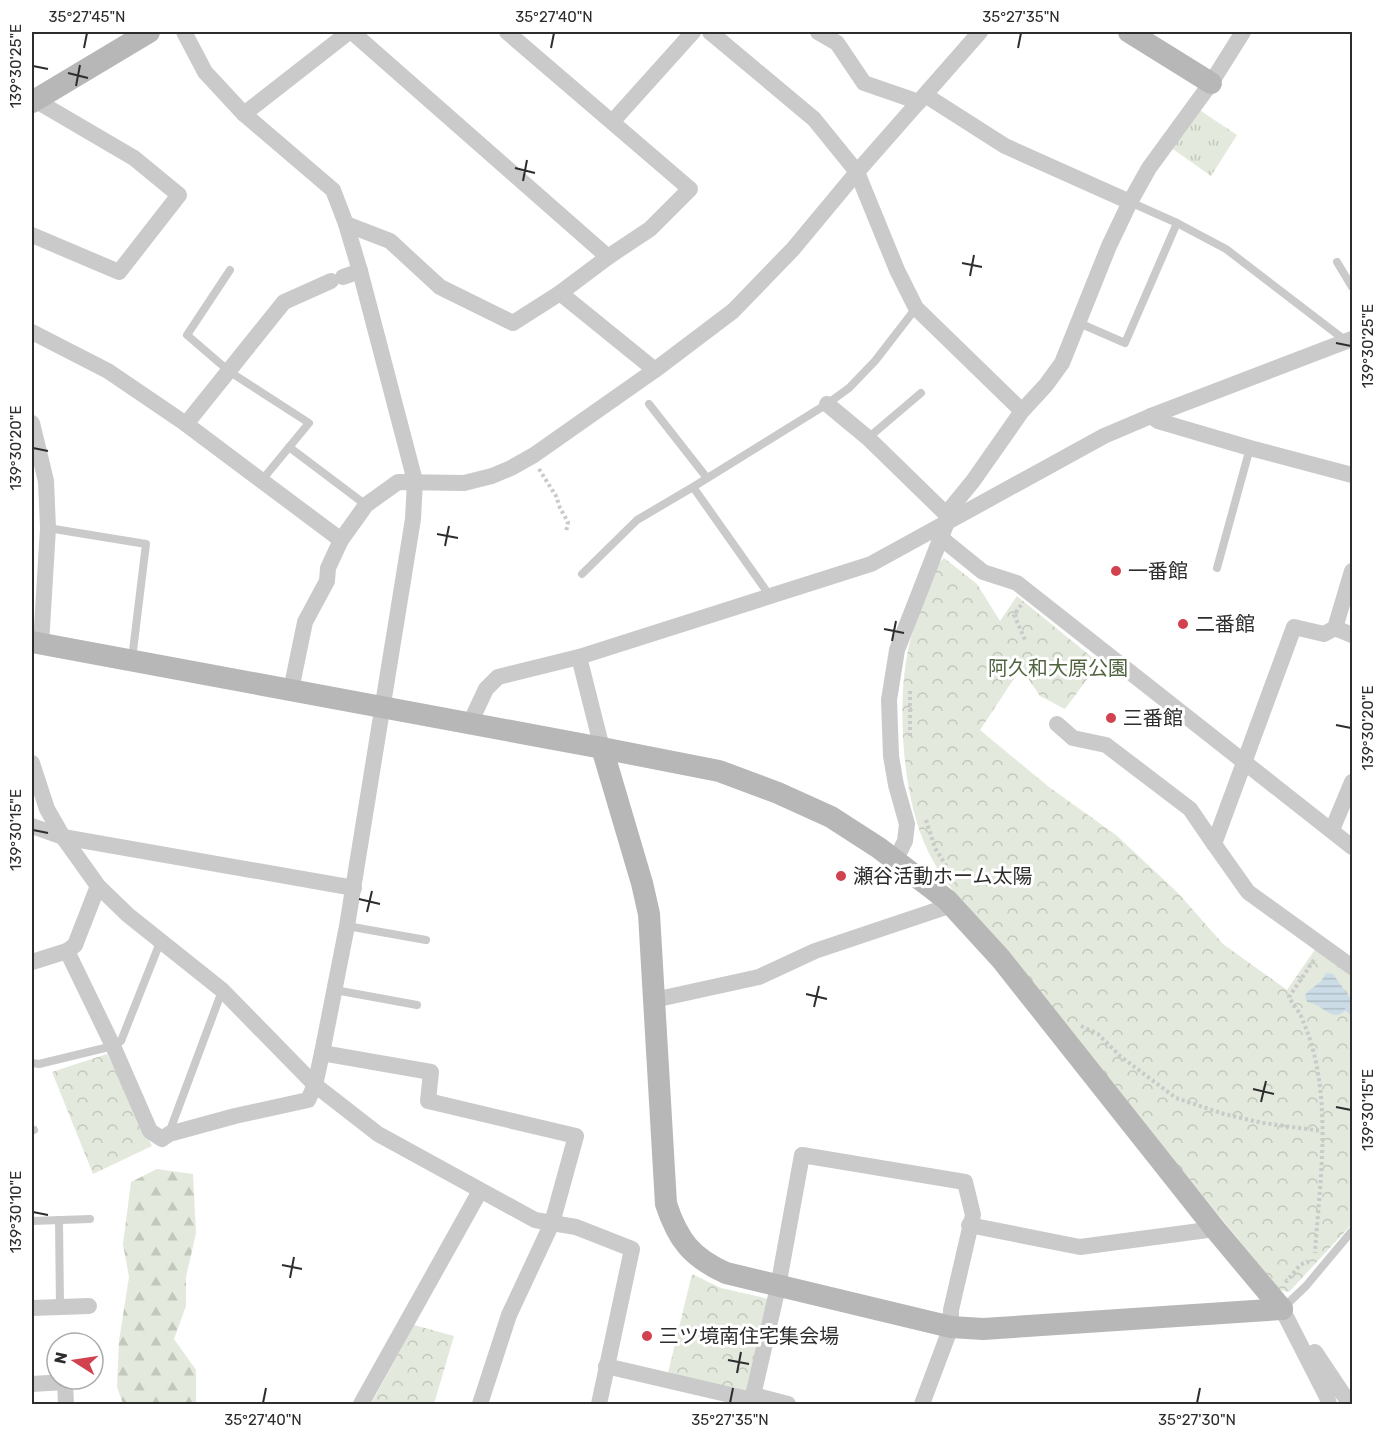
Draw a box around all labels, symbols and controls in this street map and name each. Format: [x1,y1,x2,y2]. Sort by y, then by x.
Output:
text: 35°27'45"N [49,8,126,26]
text: 35°27'40"N [515,8,593,26]
text: 35°27'35"N [982,8,1060,26]
text: 139°30'25"E [7,24,25,108]
text: 139°30'25"E [1359,304,1377,388]
text: 139°30'20"E [7,406,25,491]
place label: 一番館 [1128,559,1188,583]
marker: 一番館 [1109,564,1123,578]
place label: 二番館 [1195,612,1255,636]
marker: 二番館 [1176,617,1190,631]
park label: 阿久和大原公園 [988,656,1128,680]
text: 139°30'20"E [1359,686,1377,771]
place label: 三番館 [1123,706,1183,730]
marker: 三番館 [1104,711,1118,725]
text: 139°30'15"E [7,789,25,871]
place label: 瀬谷活動ホーム太陽 [853,864,1032,888]
marker: 瀬谷活動ホーム太陽 [834,869,848,883]
text: 139°30'15"E [1359,1069,1377,1151]
text: 139°30'10"E [7,1171,25,1253]
place label: 三ツ境南住宅集会場 [659,1324,839,1348]
marker: 三ツ境南住宅集会場 [640,1329,654,1343]
north arrow [45,1331,105,1391]
text: N [50,1350,71,1366]
text: 35°27'40"N [224,1411,302,1429]
text: 35°27'35"N [691,1411,769,1429]
text: 35°27'30"N [1158,1411,1236,1429]

